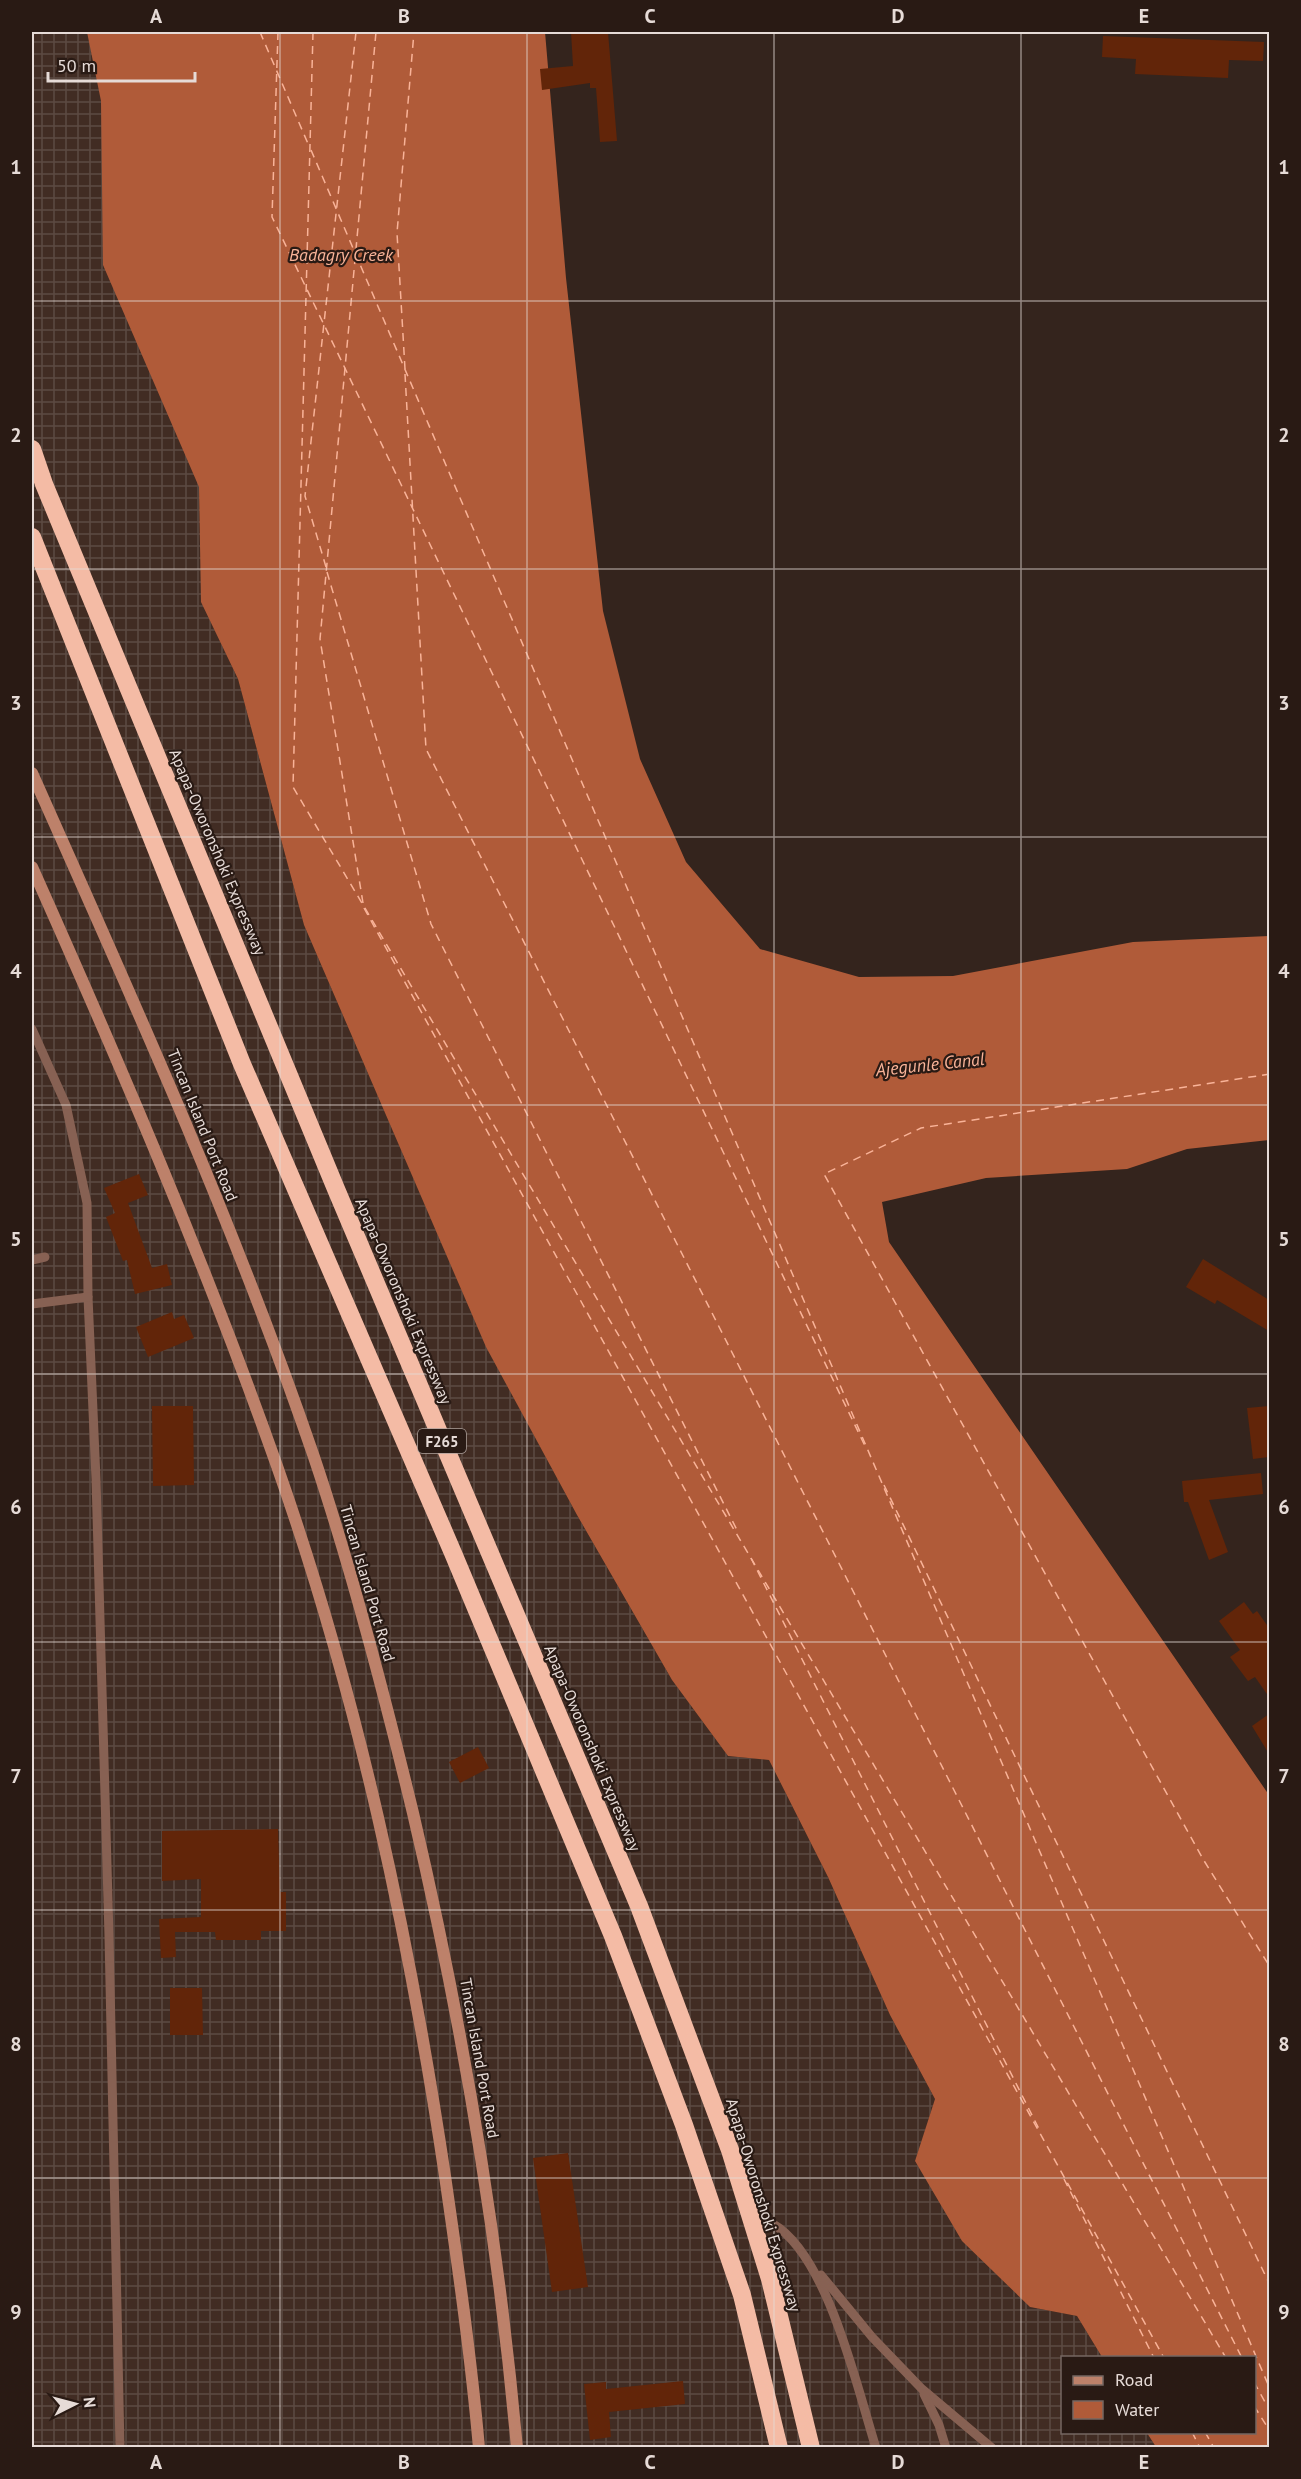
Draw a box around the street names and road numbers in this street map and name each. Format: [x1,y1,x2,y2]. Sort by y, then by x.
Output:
street label: Apapa-Oworonshoki Expressway [165,746,271,959]
street label: Tincan Island Port Road [163,1046,243,1204]
street label: Apapa-Oworonshoki Expressway [351,1195,457,1408]
road number: F265 [418,1429,466,1453]
street label: Tincan Island Port Road [336,1502,400,1664]
street label: Apapa-Oworonshoki Expressway [540,1642,646,1855]
street label: Tincan Island Port Road [456,1976,504,2140]
street label: Apapa-Oworonshoki Expressway [722,2096,806,2315]

